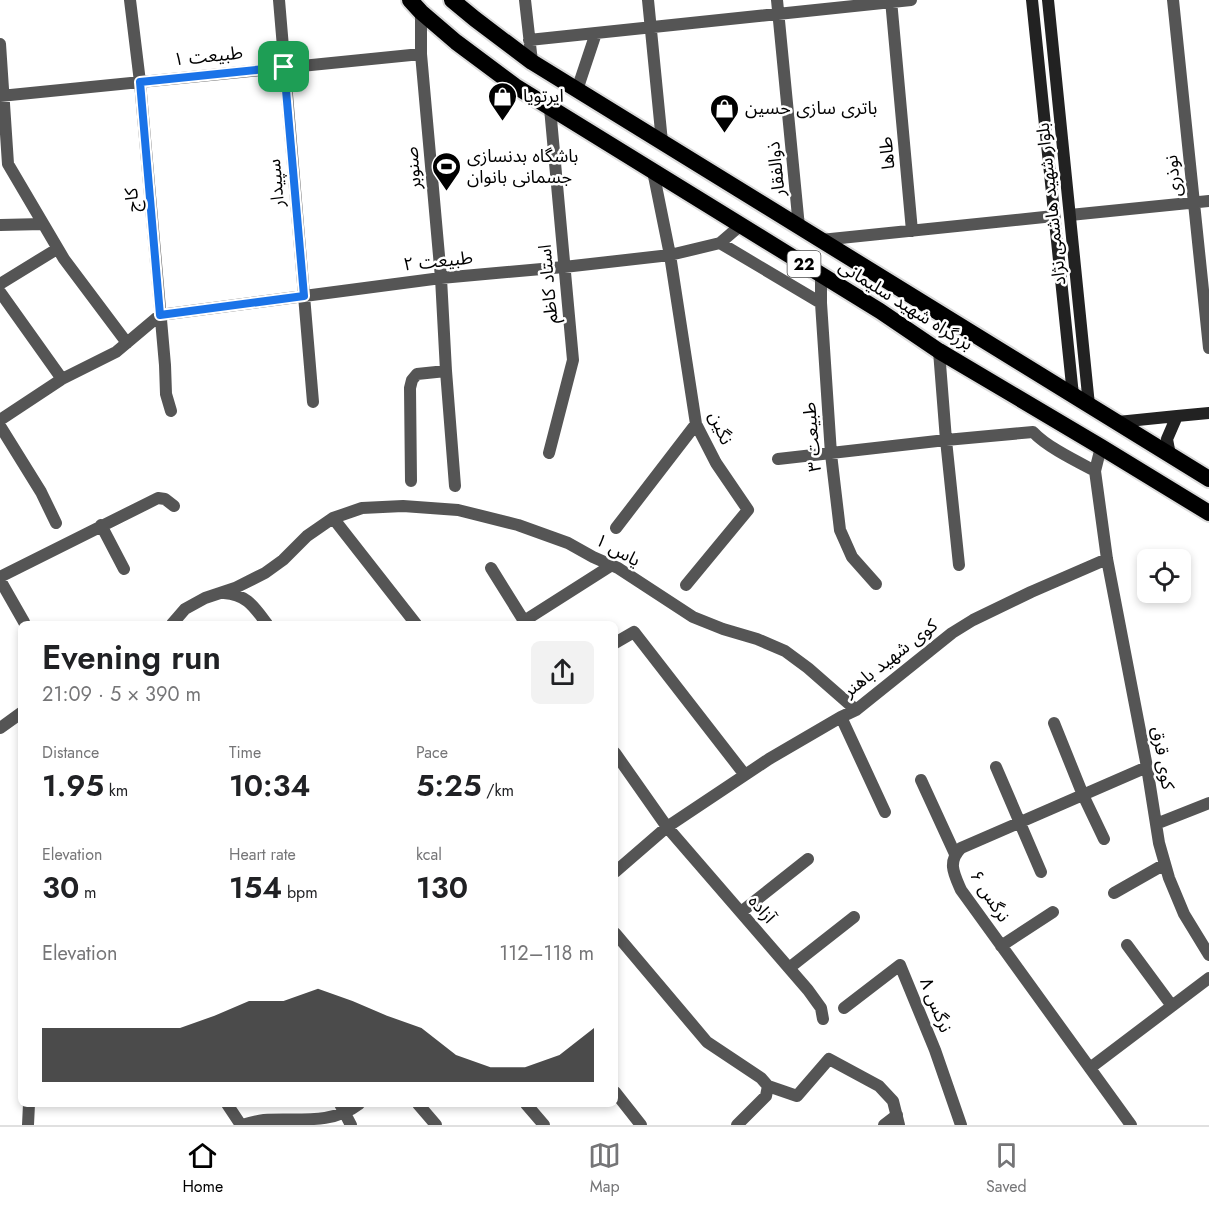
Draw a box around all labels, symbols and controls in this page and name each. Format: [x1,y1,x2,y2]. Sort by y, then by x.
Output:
street label: طبیعت ۱ [172,39,244,73]
pin [258,41,309,92]
icon: arrive [267,50,300,83]
shop icon: ایرتویا [486,80,518,122]
place label: ایرتویا [523,83,564,109]
shop icon: باتری سازی حسین [708,92,740,134]
place label: باتری سازی حسین [745,95,877,121]
street label: بلوار شهید هاشمی نژاد [1030,122,1072,286]
street label: طاها [873,135,901,171]
street label: ذوالفقار [760,140,792,199]
place label: باشگاه بدنسازی جسمانی بانوان [467,143,578,190]
street label: صنوبر [398,145,428,192]
sports icon: باشگاه بدنسازی جسمانی بانوان [430,150,462,192]
street label: نوذری [1158,154,1188,198]
street label: سپیدار [261,158,291,209]
street label: کاج [118,186,146,213]
street label: استاد کاظم [532,243,564,325]
street label: طبیعت ۲ [402,244,474,278]
road number: 22 [788,251,820,277]
street label: بزرگراه شهید سلیمانی [834,253,978,357]
street label: طبیعت ٣ [796,401,828,473]
street label: نگین [702,407,740,449]
street label: یاس ۱ [591,527,645,573]
map controls [1137,549,1191,603]
button: locate [1137,549,1191,603]
street label: کوی شهید باهنر [836,612,943,704]
text: Evening run [42,634,221,681]
button: share [531,641,594,704]
text: 21:09 · 5 × 390 m [42,680,201,709]
street label: کوی قرق [1145,724,1181,792]
text: Distance [42,741,99,764]
text: Time [229,741,261,764]
text: Pace [416,741,448,764]
text: 1.95 [42,764,104,807]
text: 10:34 [229,764,310,807]
text: 5:25 [416,764,482,807]
text: km [104,779,128,802]
text: /km [482,779,514,802]
text: Elevation [42,843,102,866]
text: Heart rate [229,843,296,866]
text: kcal [416,843,442,866]
street label: نرگس ۶ [964,865,1016,927]
text: 30 [42,866,79,909]
text: 154 [229,866,282,909]
text: 130 [416,866,468,909]
text: m [79,881,96,904]
text: bpm [282,881,318,904]
street label: آزاده [742,889,782,930]
text: Elevation [42,939,117,968]
text: 112–118 m [499,939,594,968]
street label: نرگس ۸ [913,974,959,1036]
tab: Home [182,1139,223,1198]
tab: Map [588,1139,621,1198]
tab: Saved [986,1139,1027,1198]

